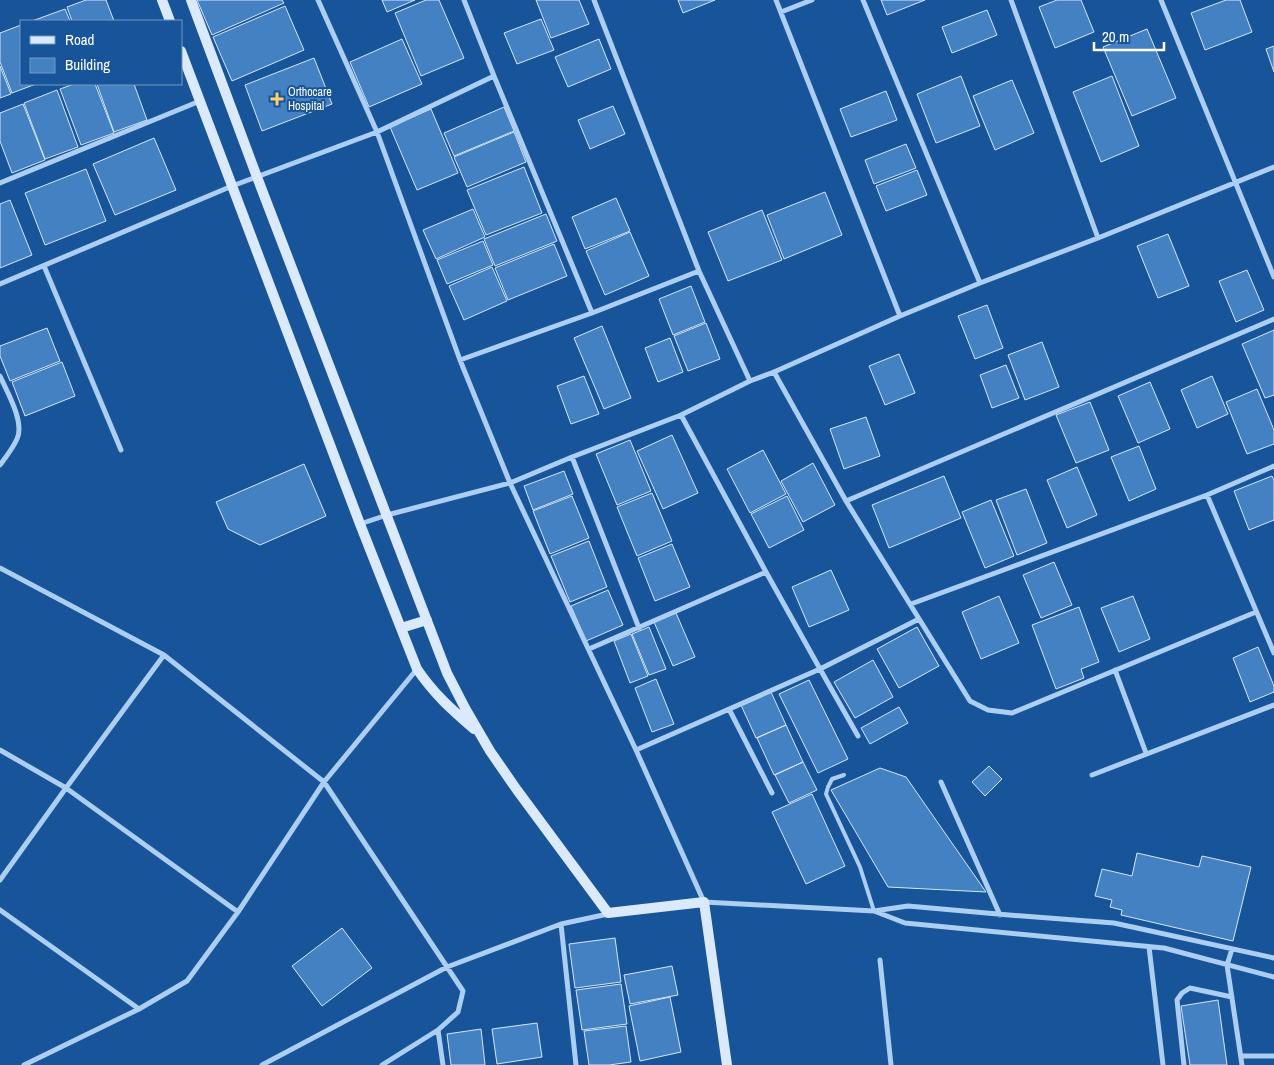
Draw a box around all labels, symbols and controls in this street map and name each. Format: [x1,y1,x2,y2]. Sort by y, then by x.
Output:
legend [20,20,182,85]
scale bar [1094,20,1164,52]
text: 20 m [1102,26,1129,47]
text: Road [65,29,94,50]
text: Building [65,54,110,75]
place label: Orthocare Hospital [288,84,332,114]
marker: Orthocare Hospital [270,92,284,106]

